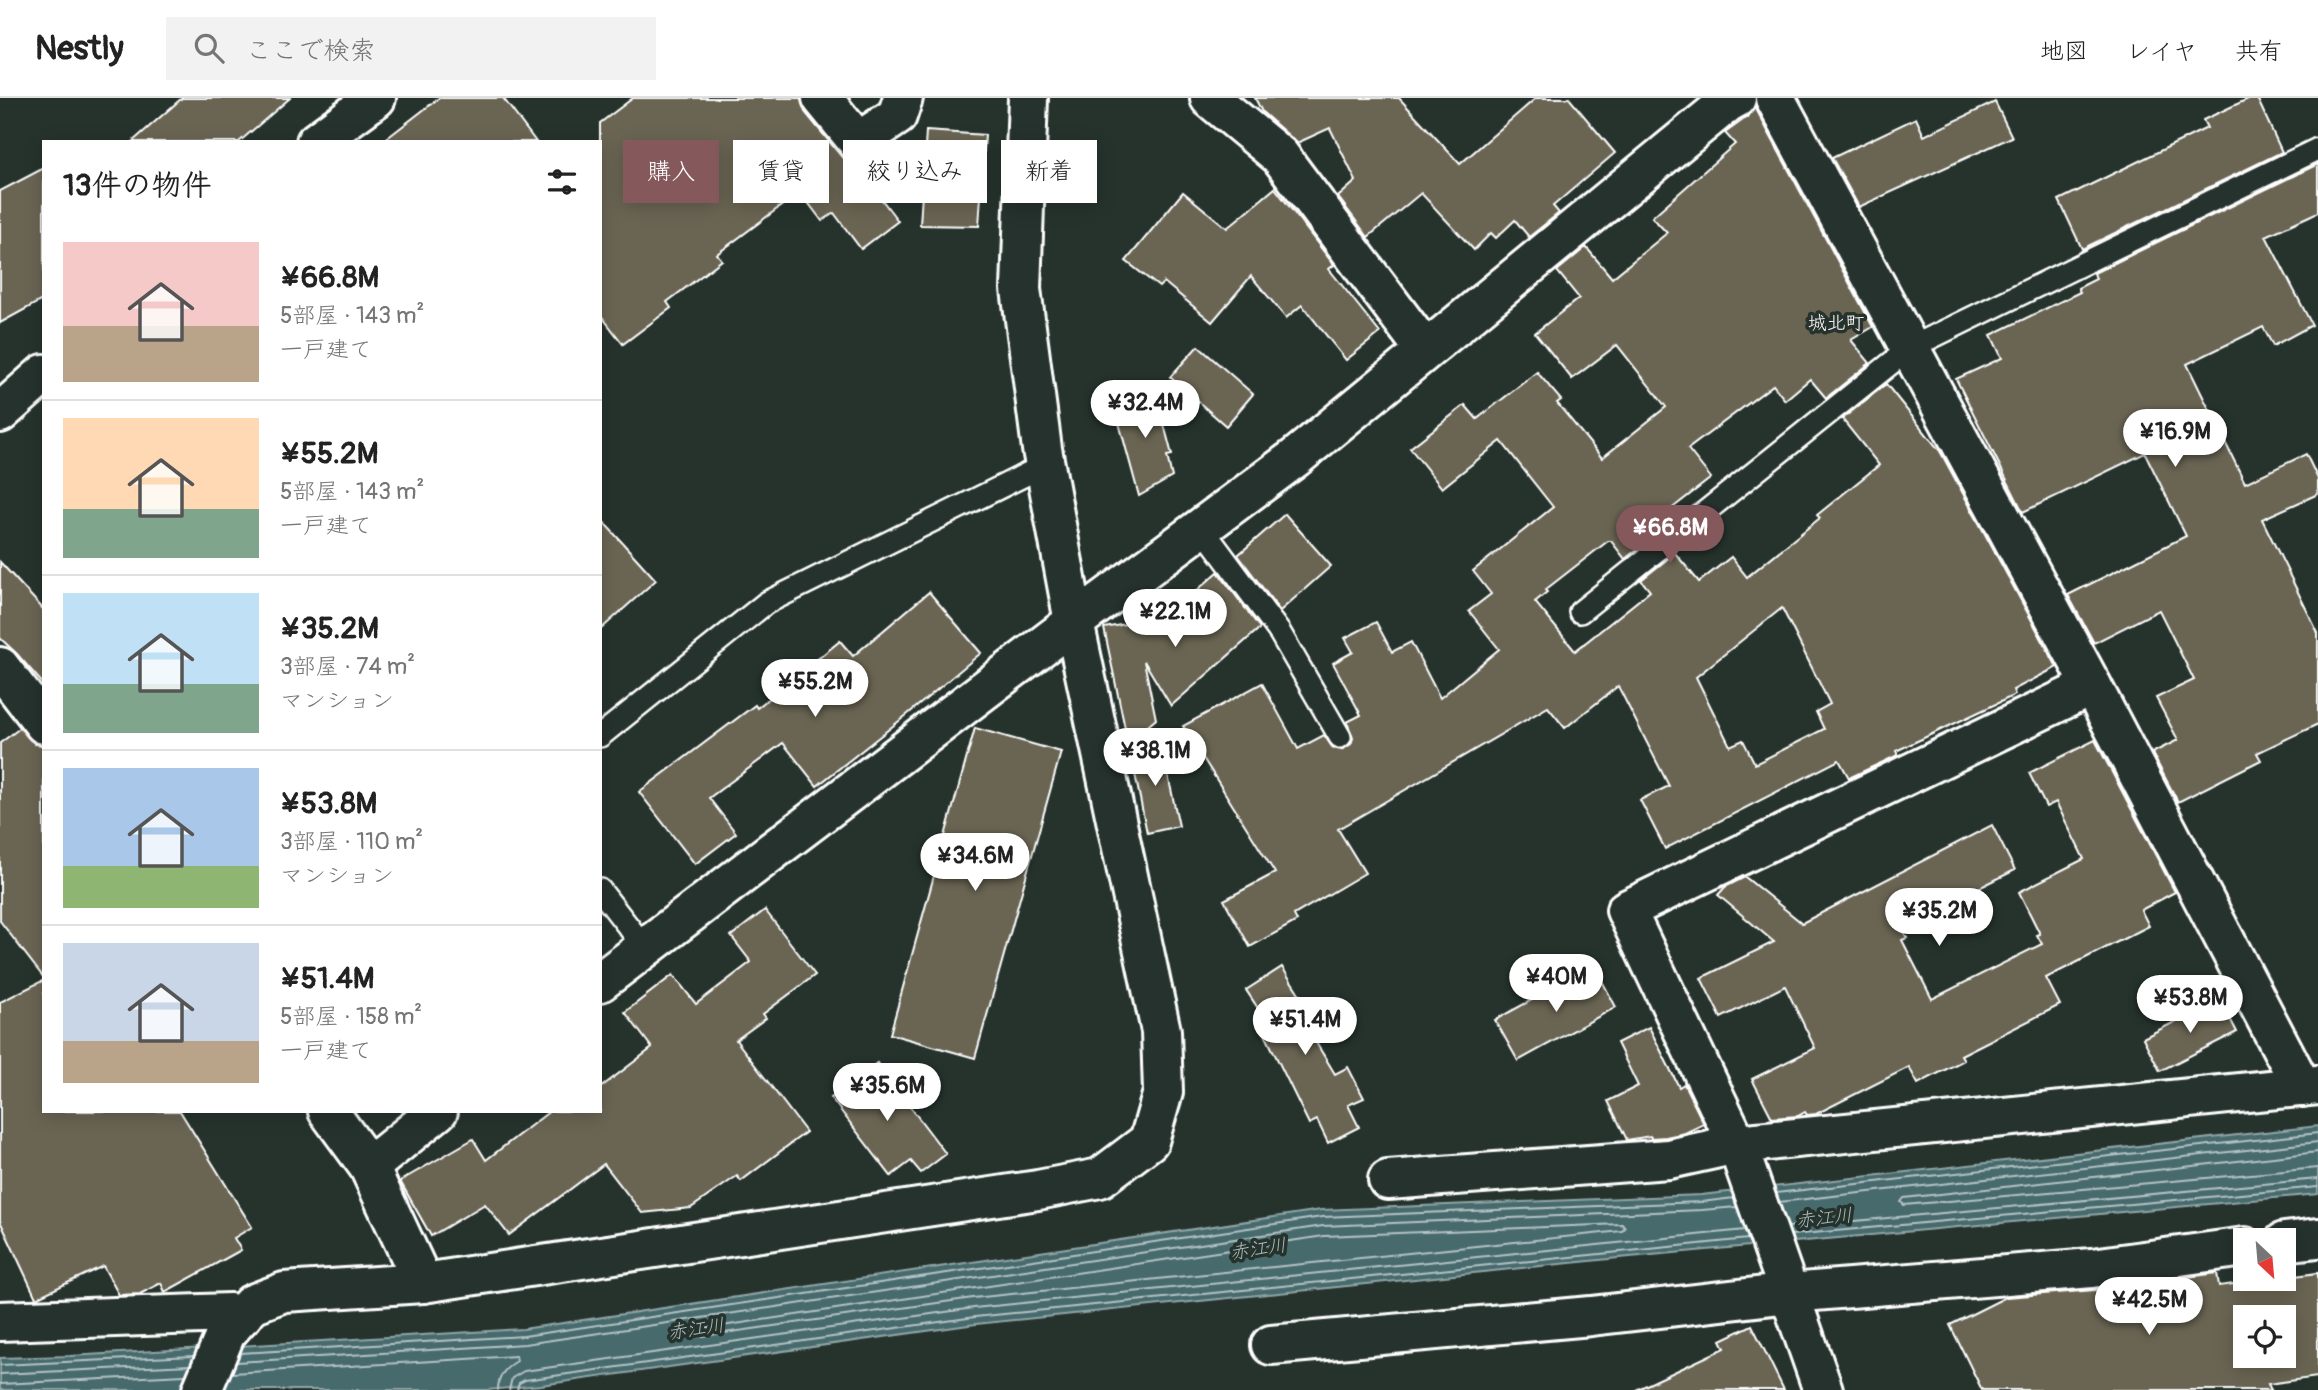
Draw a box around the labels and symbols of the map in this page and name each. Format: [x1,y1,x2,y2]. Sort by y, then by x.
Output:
district label: 城北町 [1807,311,1865,335]
pin: ¥32.4M [1088,380,1202,440]
pin: ¥16.9M [2118,410,2232,469]
pin: ¥66.8M [1613,505,1727,565]
pin: ¥22.1M [1118,589,1232,649]
pin: ¥55.2M [758,660,872,719]
pin: ¥38.1M [1098,728,1212,788]
pin: ¥34.6M [918,834,1032,893]
pin: ¥35.2M [1882,888,1996,948]
pin: ¥40M [1515,954,1597,1014]
pin: ¥53.8M [2133,976,2247,1035]
pin: ¥51.4M [1248,998,1362,1057]
pin: ¥35.6M [830,1063,944,1123]
water label: 赤江川 [1794,1203,1854,1233]
north arrow [2233,1228,2296,1292]
water label: 赤江川 [1228,1233,1288,1265]
pin: ¥42.5M [2092,1278,2206,1337]
water label: 赤江川 [666,1313,726,1345]

